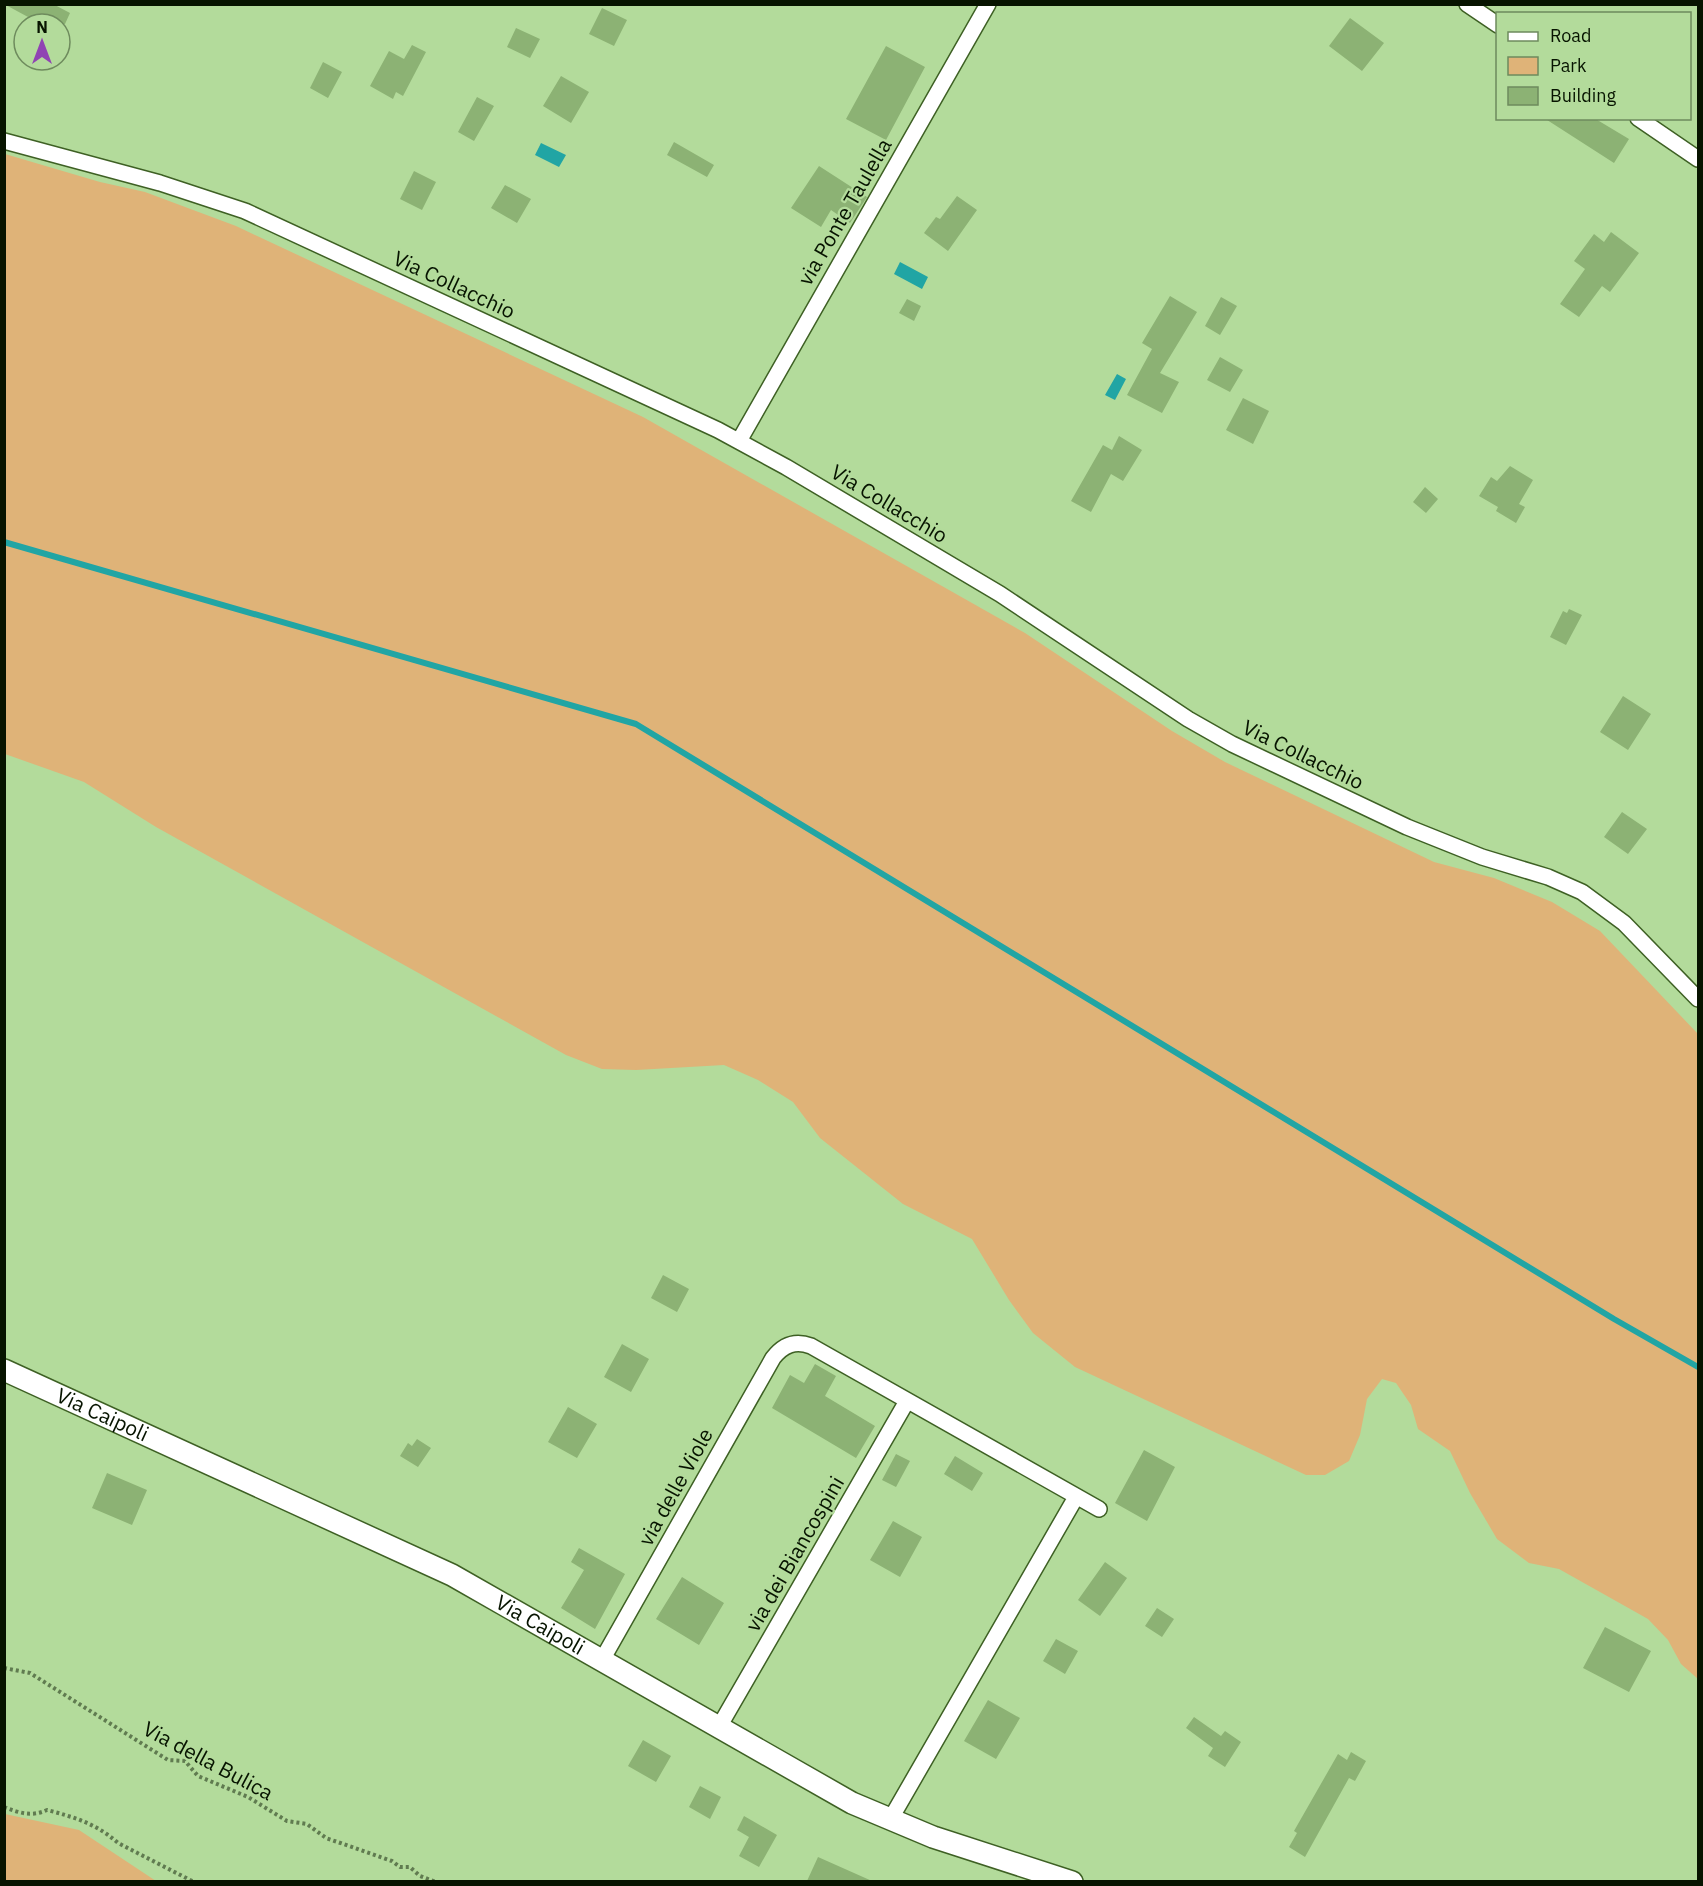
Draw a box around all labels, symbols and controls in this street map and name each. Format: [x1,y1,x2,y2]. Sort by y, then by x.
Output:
north arrow [12,12,72,72]
legend [1496,12,1691,120]
text: N [36,17,48,37]
text: Road [1550,24,1591,47]
text: Park [1550,54,1587,77]
text: Building [1550,84,1617,107]
street label: via Ponte Taulella [791,133,898,290]
street label: Via Collacchio [389,244,520,325]
street label: Via Collacchio [826,457,953,549]
street label: Via Collacchio [1238,713,1369,796]
street label: Via Caipoli [52,1381,153,1447]
street label: via delle Viole [631,1423,719,1550]
street label: via dei Biancospini [738,1471,850,1636]
street label: Via Caipoli [491,1588,590,1661]
street label: Via della Bulica [138,1714,279,1806]

